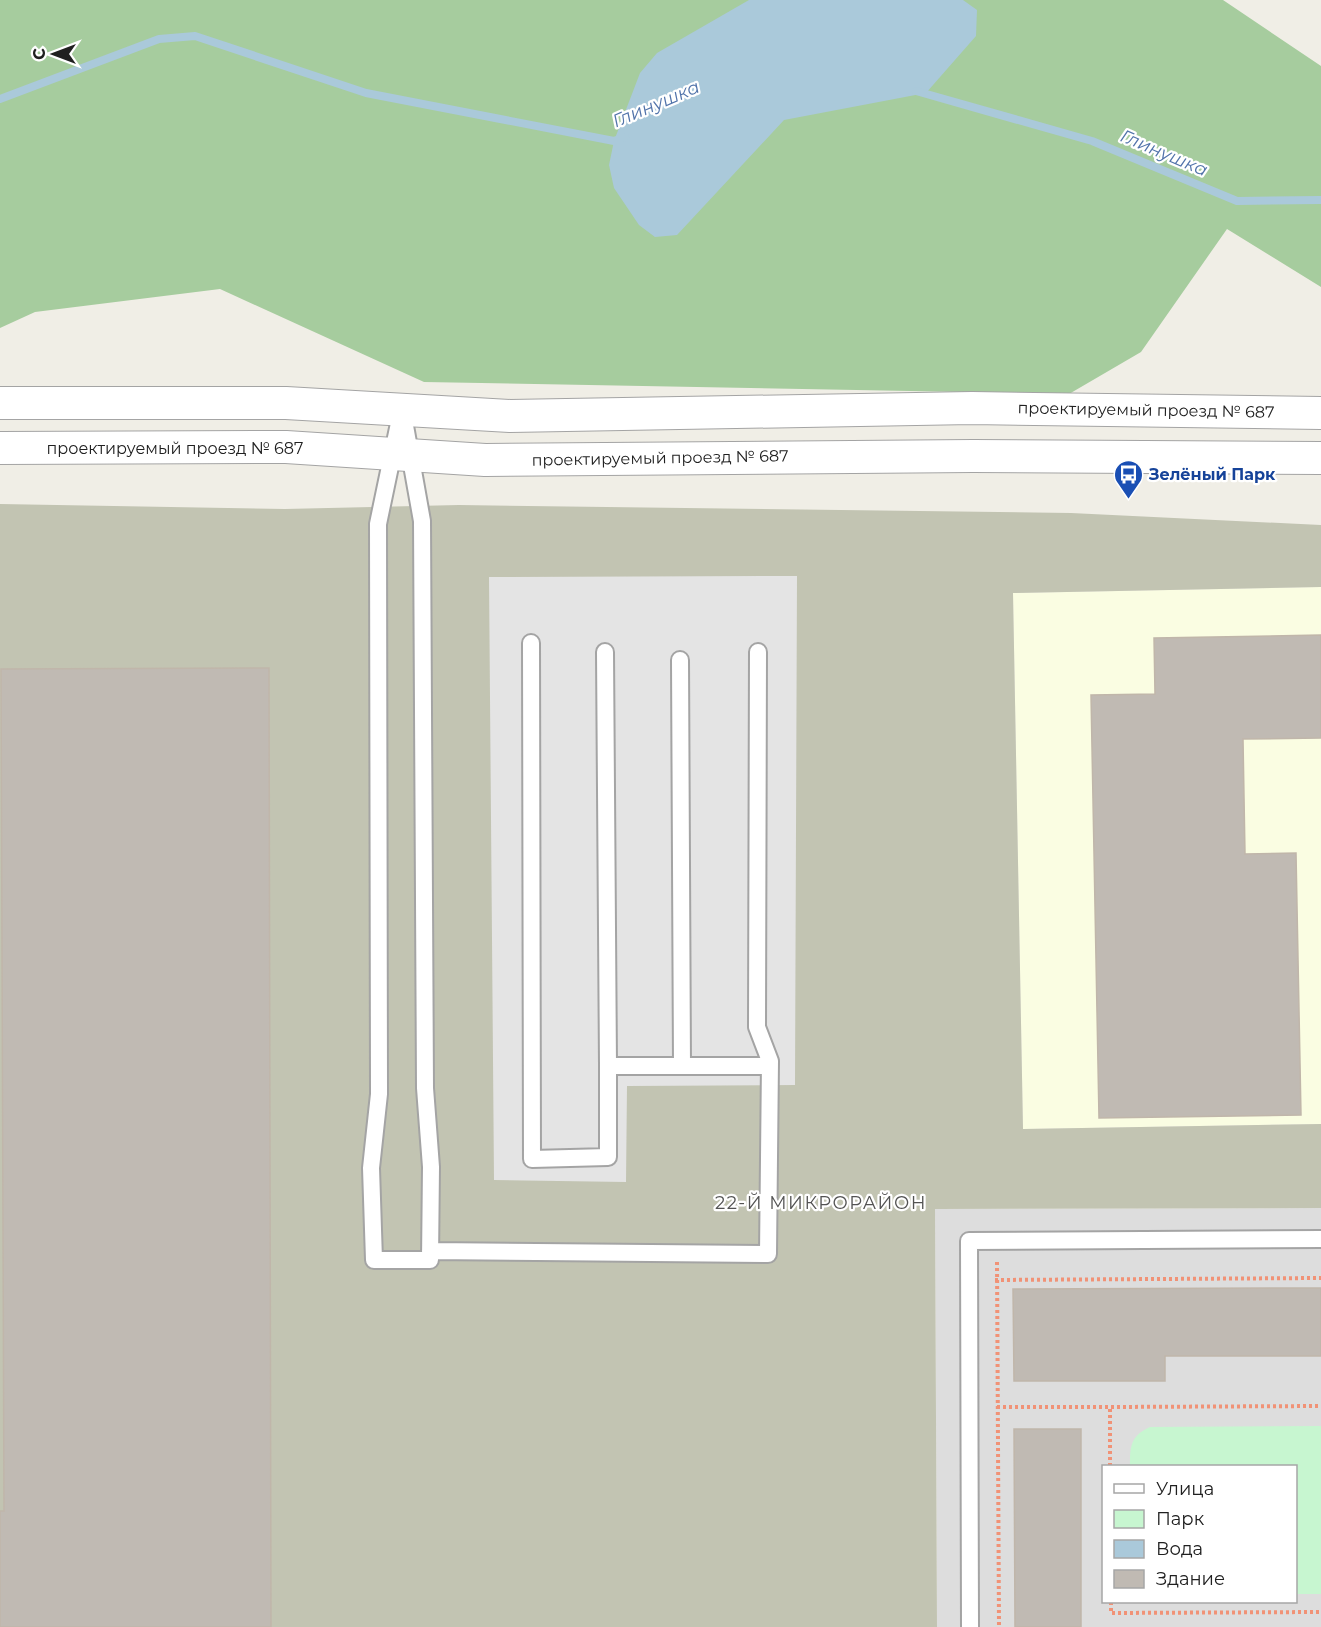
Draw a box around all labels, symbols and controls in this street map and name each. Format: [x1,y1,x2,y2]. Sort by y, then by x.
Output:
north arrow [24,24,84,84]
text: С [30,48,49,60]
water label: Глинушка [609,76,703,132]
water label: Глинушка [1117,125,1211,181]
street label: проектируемый проезд № 687 [1017,398,1275,422]
street label: проектируемый проезд № 687 [47,439,303,458]
street label: проектируемый проезд № 687 [531,446,789,470]
bus stop icon: Зелёный Парк [1112,458,1144,500]
place label: Зелёный Парк [1148,465,1276,484]
district label: 22-Й МИКРОРАЙОН [715,1192,927,1214]
legend [1102,1465,1297,1603]
text: Улица [1156,1478,1214,1500]
text: Парк [1156,1508,1205,1530]
text: Вода [1156,1538,1203,1560]
text: Здание [1156,1568,1225,1590]

